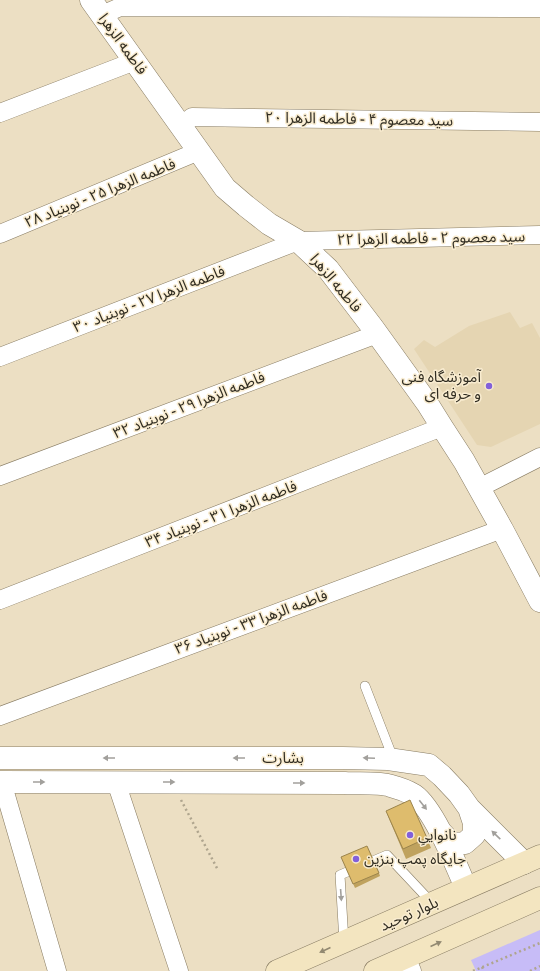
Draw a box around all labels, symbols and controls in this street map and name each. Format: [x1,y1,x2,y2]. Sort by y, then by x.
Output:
street label: فاطمه الزهرا [95,10,151,78]
street label: سید معصوم ۴ - فاطمه الزهرا ۲۰ [265,108,453,132]
street label: فاطمه الزهرا ۲۵ - نوبنیاد ۲۸ [22,154,178,232]
street label: سید معصوم ۲ - فاطمه الزهرا ۲۲ [337,227,526,251]
street label: فاطمه الزهرا [306,250,366,316]
street label: فاطمه الزهرا ۲۷ - نوبنیاد ۳۰ [71,262,228,336]
street label: فاطمه الزهرا ۲۹ - نوبنیاد ۳۲ [111,368,268,442]
place label: آموزشگاه فنی و حرفه ای [401,368,482,403]
marker: آموزشگاه فنی و حرفه ای [484,381,494,391]
street label: فاطمه الزهرا ۳۱ - نوبنیاد ۳۴ [143,477,300,551]
street label: فاطمه الزهرا ۳۳ - نوبنیاد ۳۶ [172,586,330,658]
street label: بشارت [262,749,304,767]
one-way arrow [102,755,115,761]
one-way arrow [232,755,245,761]
one-way arrow [363,755,375,762]
one-way arrow [33,779,46,785]
one-way arrow [163,779,176,785]
one-way arrow [293,780,306,786]
one-way arrow [418,799,427,810]
place label: نانواییِ [418,826,457,846]
marker: نانواییِ [405,830,415,840]
one-way arrow [491,831,501,840]
place label: جایگاه پمپ بنزین [364,850,466,869]
marker: جایگاه پمپ بنزین [351,854,361,864]
one-way arrow [338,889,345,901]
street label: بلوار توحید [377,893,441,935]
one-way arrow [431,940,443,946]
one-way arrow [319,947,330,953]

